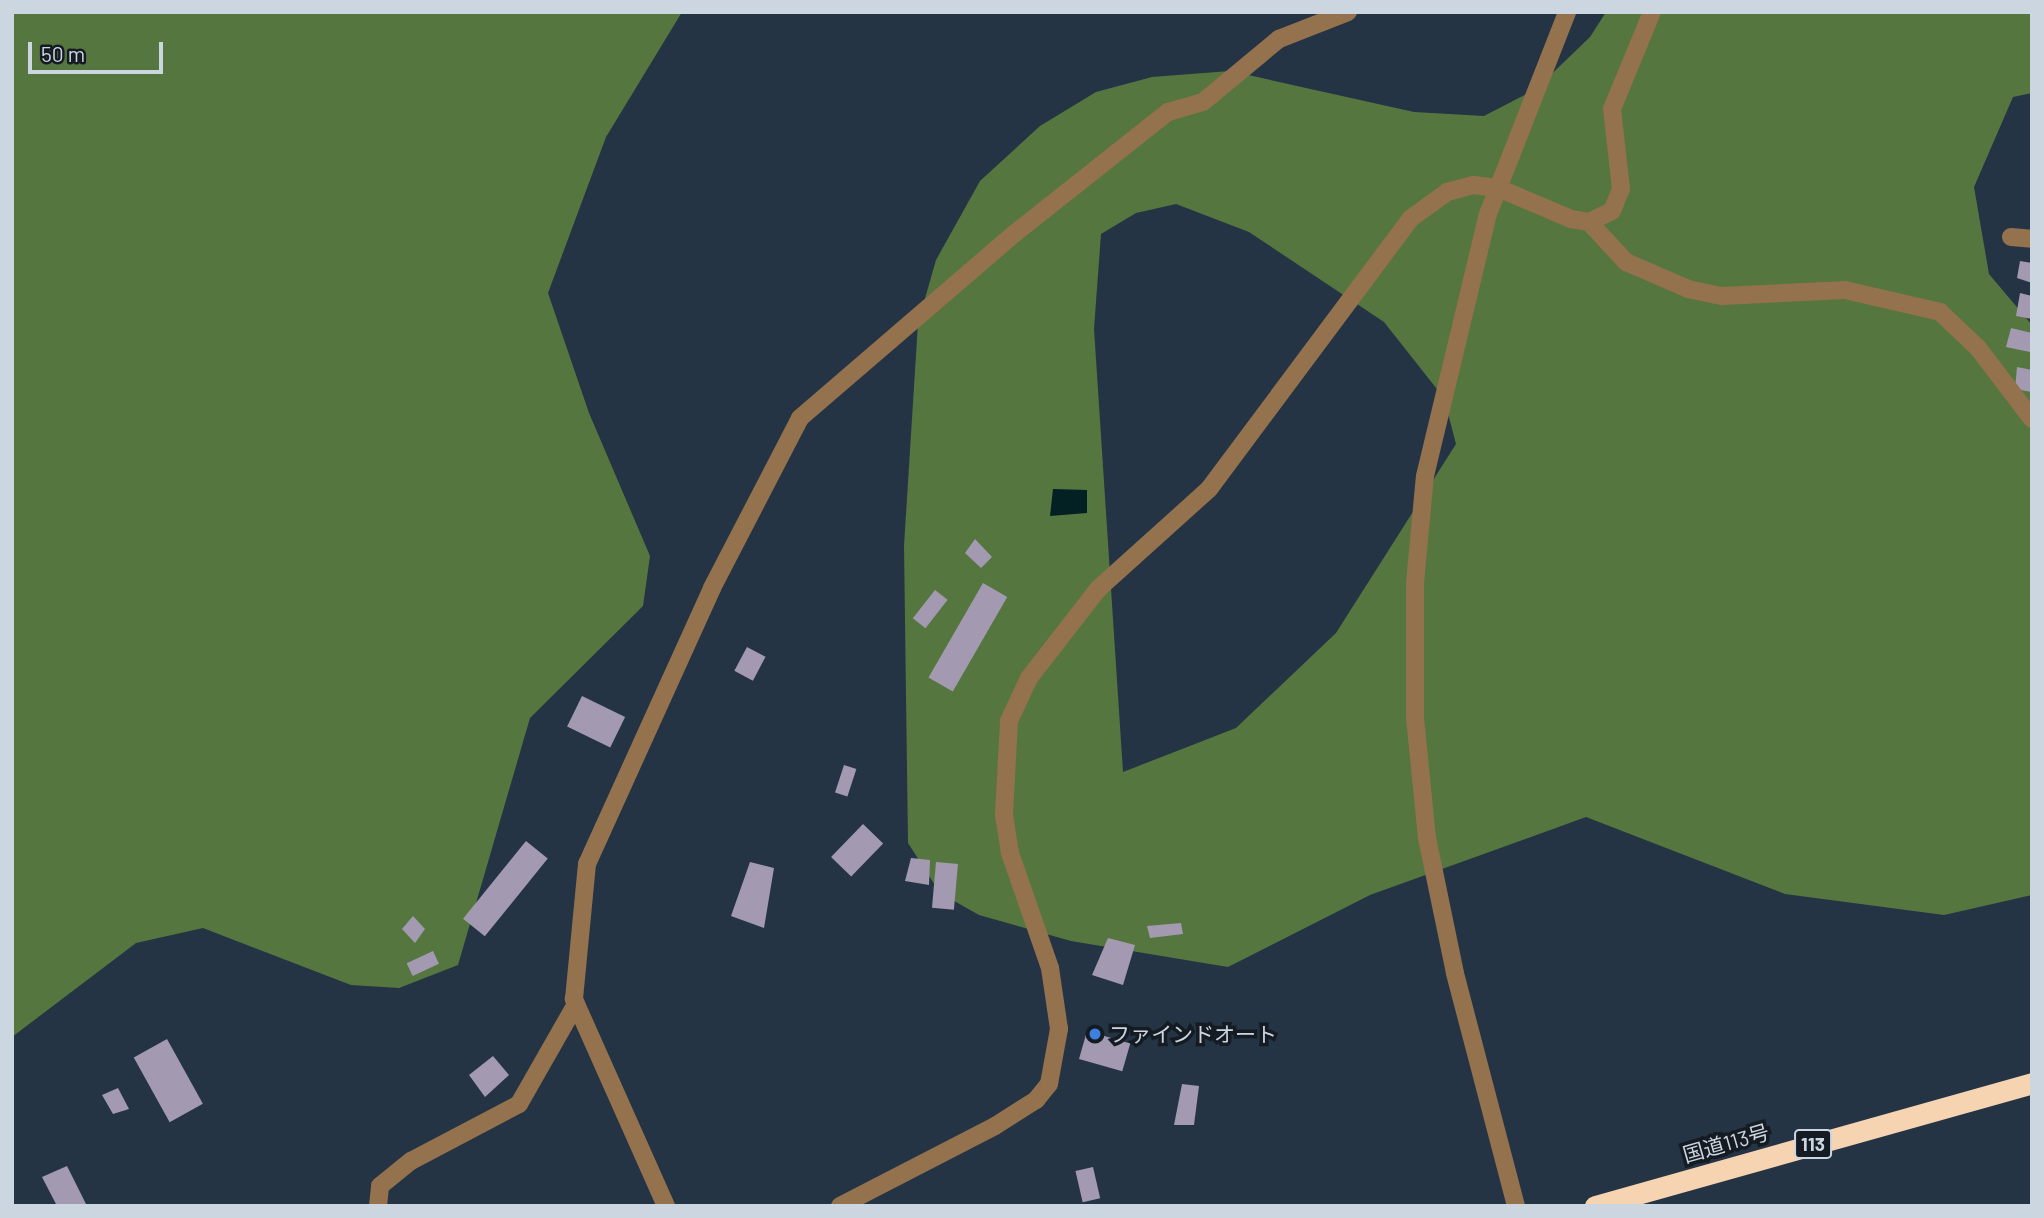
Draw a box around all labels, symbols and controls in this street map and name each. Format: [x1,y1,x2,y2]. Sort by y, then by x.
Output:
scale bar [32,28,166,72]
text: 50 m [41,41,85,66]
place label: ファインドオート [1109,1021,1277,1047]
marker: ファインドオート [1087,1026,1103,1042]
street label: 国道113号 [1680,1119,1772,1167]
road number: 113 [1794,1128,1832,1160]

